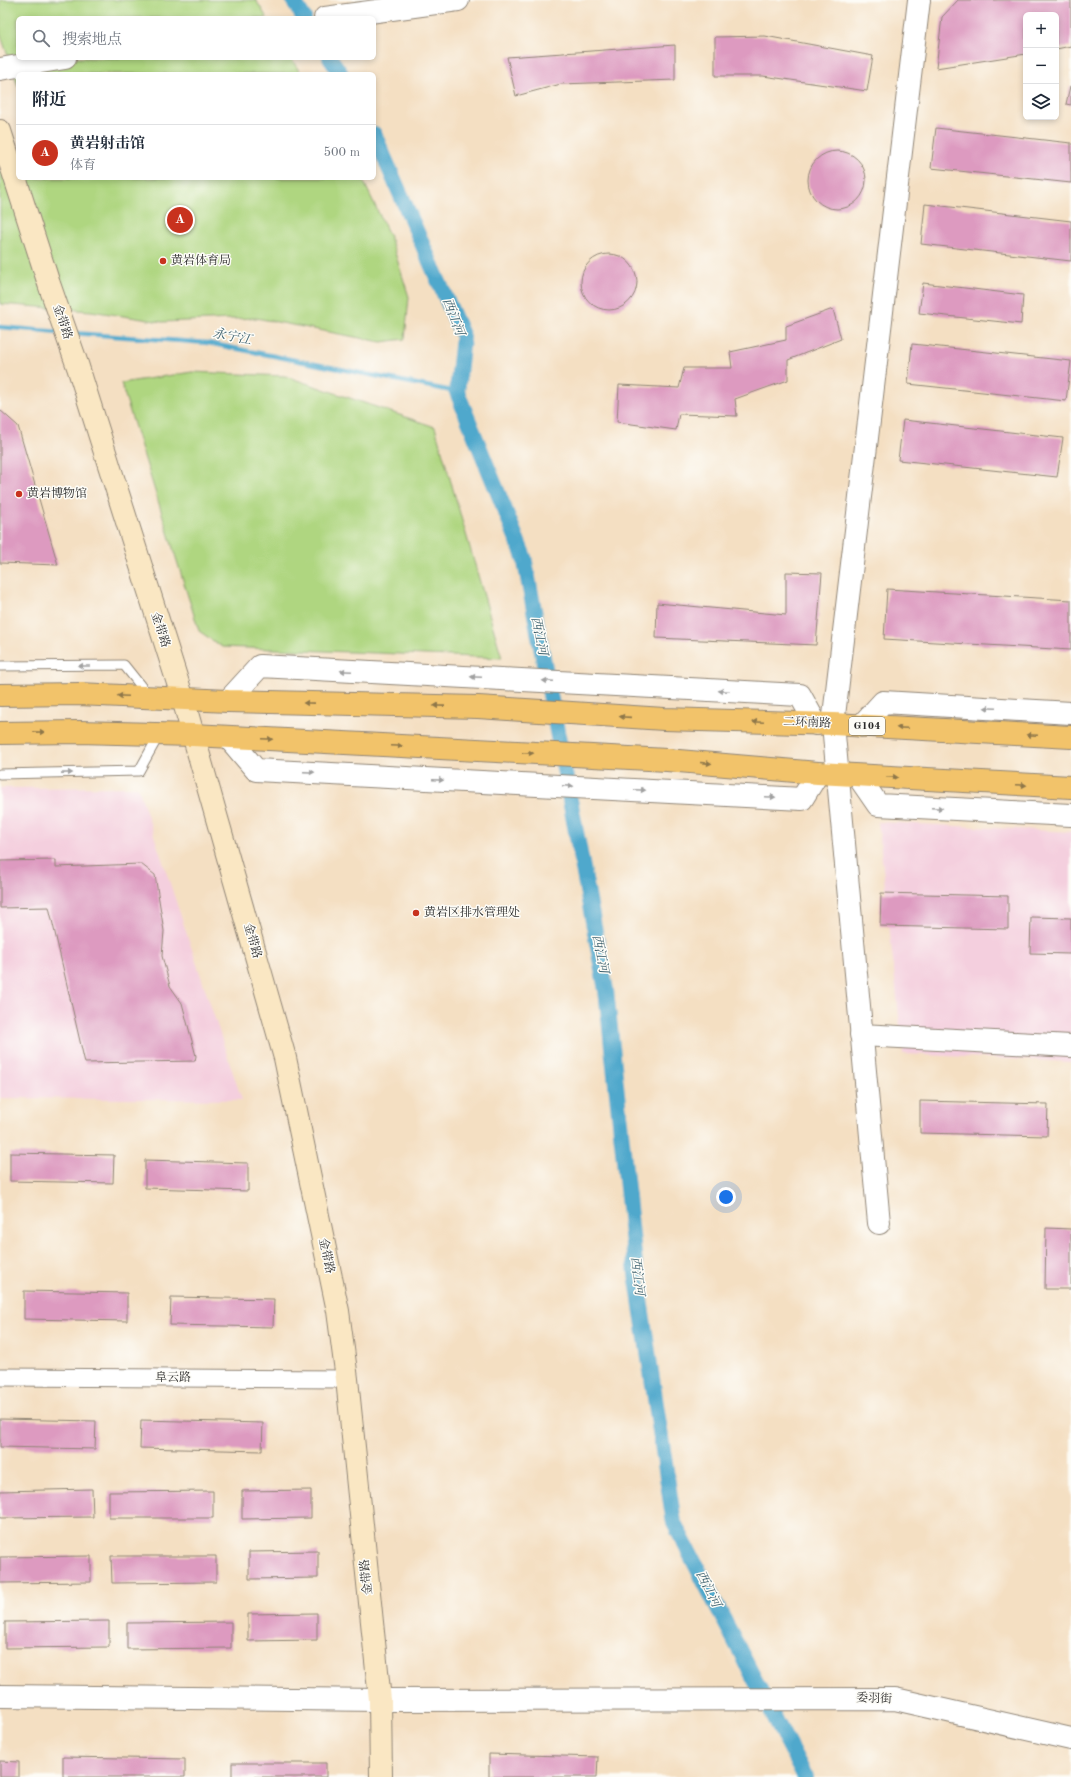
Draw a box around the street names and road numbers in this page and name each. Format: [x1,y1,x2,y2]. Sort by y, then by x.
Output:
street label: 金带路 [50,302,75,341]
street label: 金带路 [149,610,173,649]
street label: 二环南路 [783,714,831,730]
road number: G104 [849,717,885,735]
street label: 金带路 [241,921,265,960]
street label: 金带路 [316,1237,338,1275]
street label: 阜云路 [155,1370,191,1384]
street label: 金带路 [357,1558,375,1596]
street label: 委羽街 [856,1690,893,1706]

